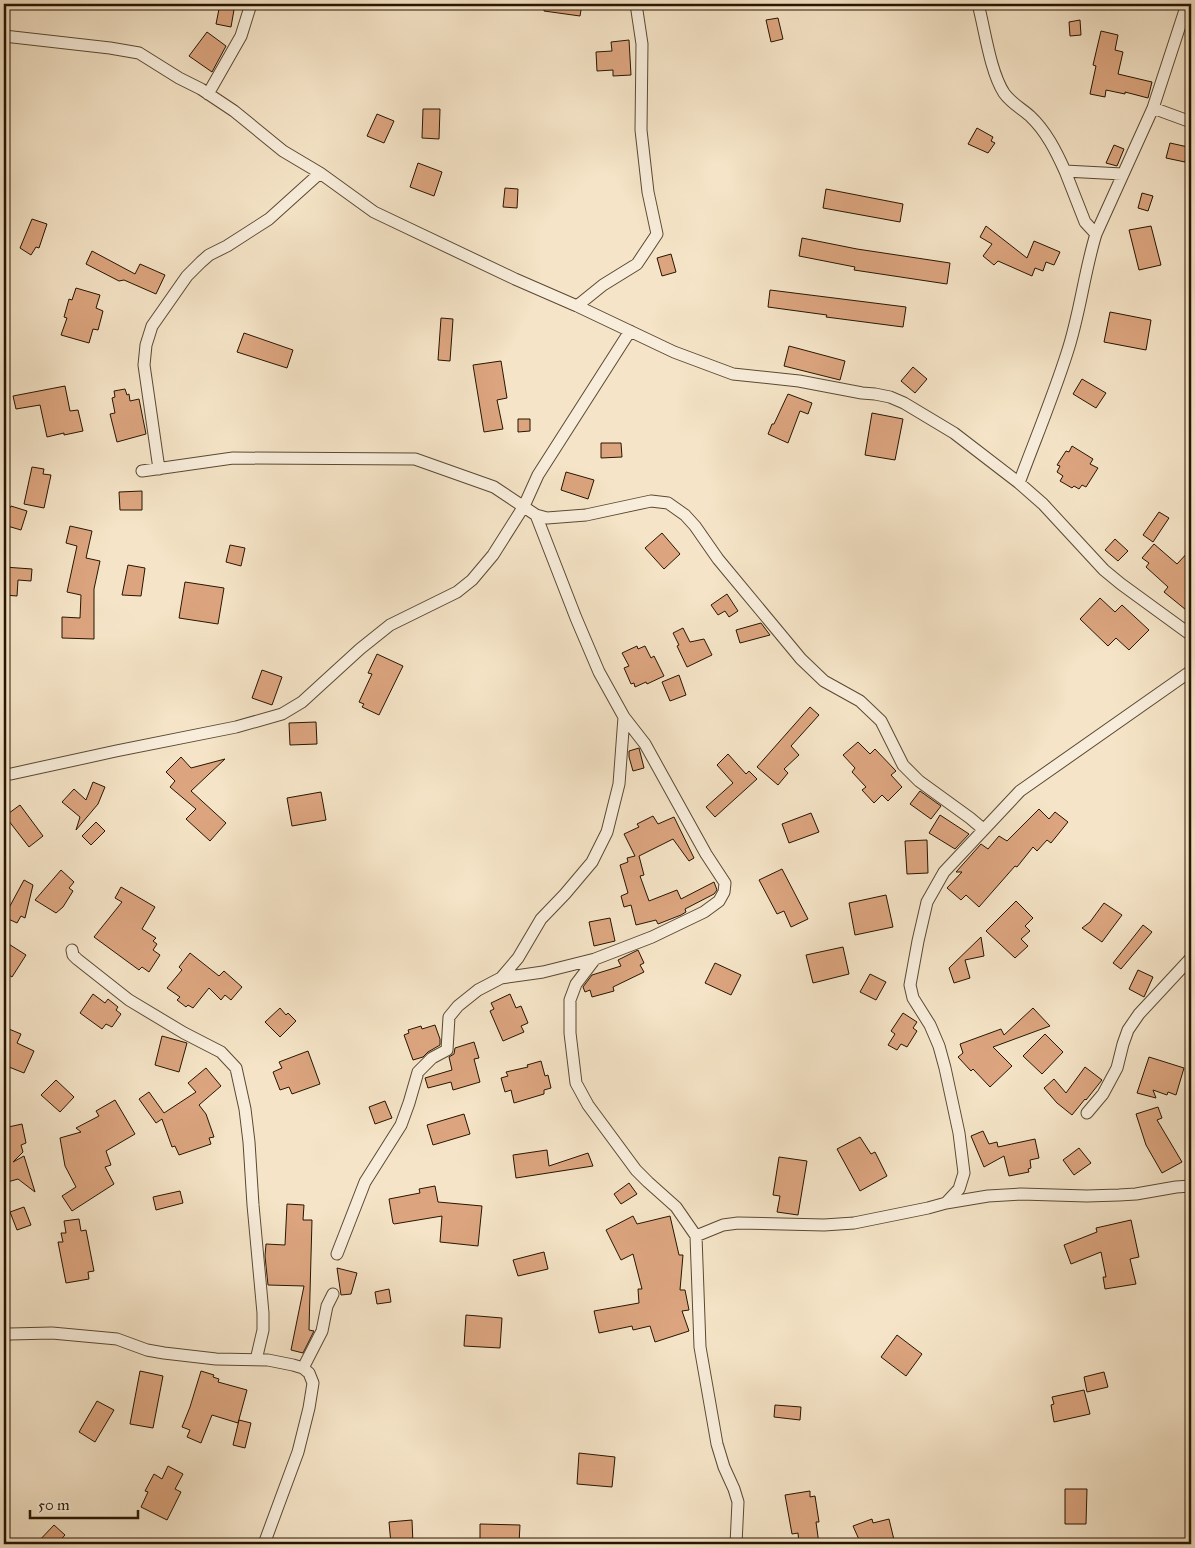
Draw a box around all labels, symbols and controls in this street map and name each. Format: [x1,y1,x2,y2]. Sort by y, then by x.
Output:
scale bar [30,1488,138,1520]
text: 50 m [38,1496,70,1514]

